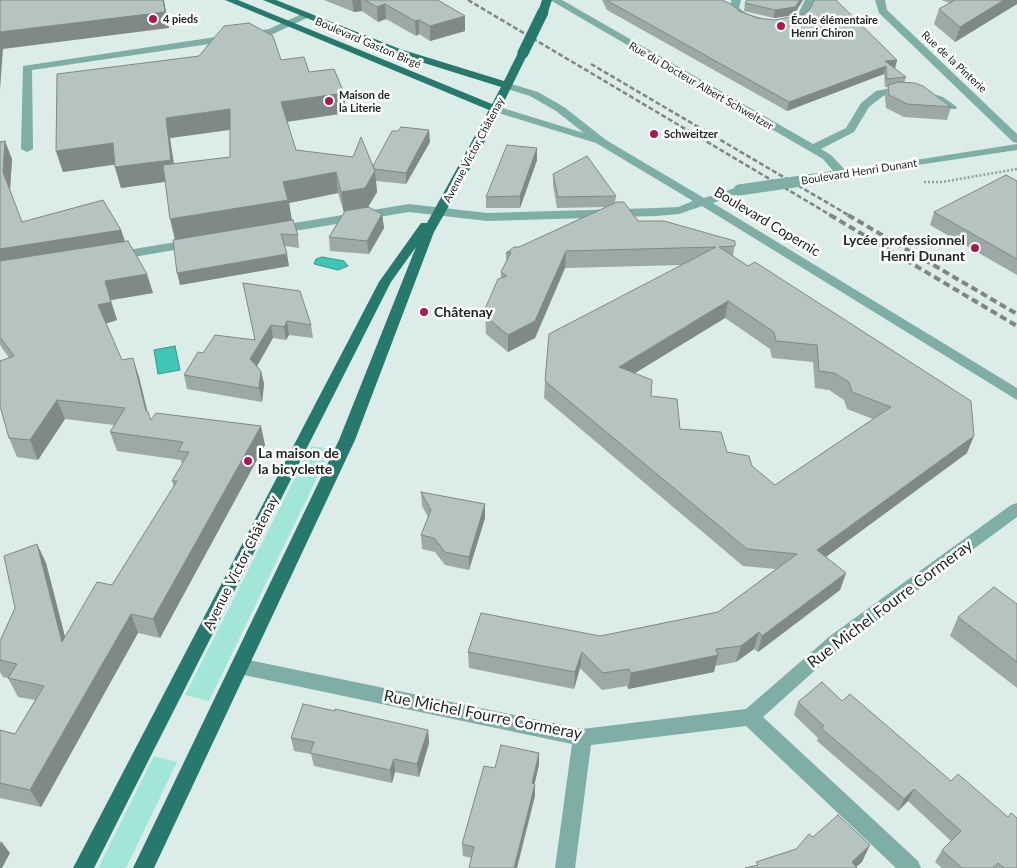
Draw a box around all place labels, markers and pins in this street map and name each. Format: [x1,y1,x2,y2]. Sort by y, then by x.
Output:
place label: 4 pieds [163,12,198,26]
marker: 4 pieds [147,13,159,25]
place label: École élémentaire Henri Chiron [791,13,878,39]
marker: École élémentaire Henri Chiron [775,20,787,32]
place label: Maison de la Literie [339,88,390,114]
marker: Maison de la Literie [323,95,335,107]
place label: Schweitzer [664,127,718,141]
marker: Schweitzer [648,128,660,140]
place label: Lycée professionnel Henri Dunant [843,232,965,264]
marker: Lycée professionnel Henri Dunant [969,242,981,254]
place label: Châtenay [434,304,493,320]
marker: Châtenay [418,306,430,318]
place label: La maison de la bicyclette [258,445,339,478]
marker: La maison de la bicyclette [242,455,254,467]

